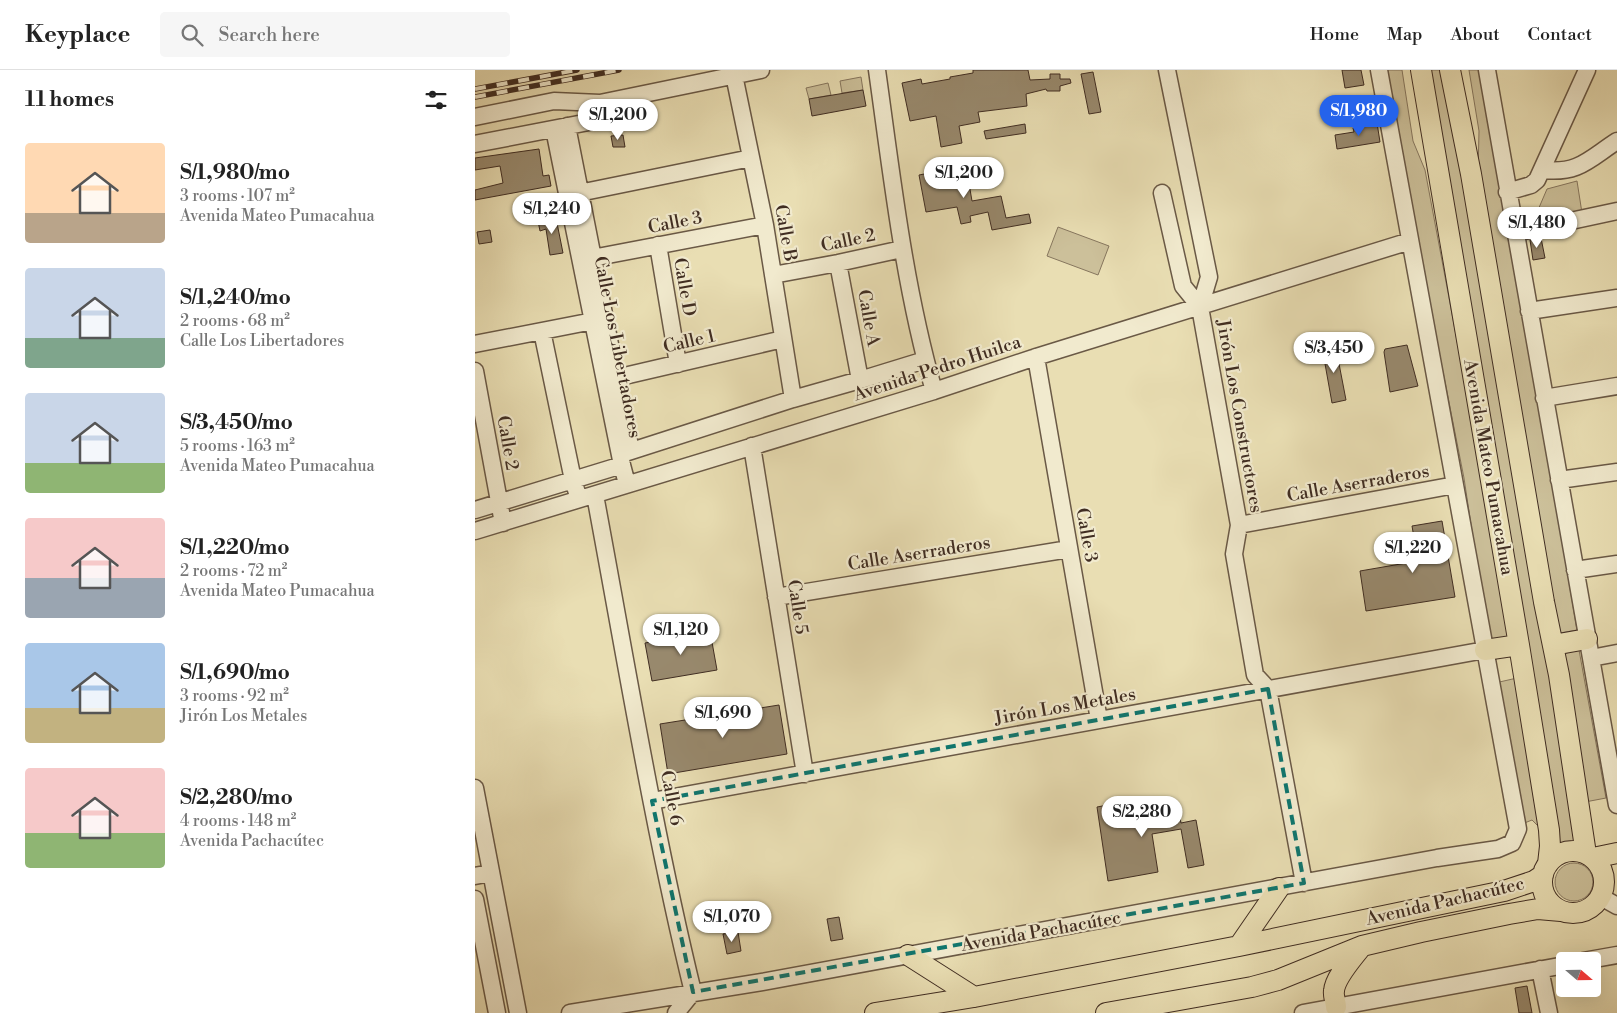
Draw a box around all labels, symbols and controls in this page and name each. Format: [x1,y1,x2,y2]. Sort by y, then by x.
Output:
search box [160,12,510,57]
text: Keyplace [25,20,130,50]
icon: search [178,21,206,49]
text: Search here [218,23,320,47]
text: Home [1310,23,1359,46]
text: Map [1387,23,1423,46]
text: About [1451,23,1500,46]
text: Contact [1528,23,1592,46]
icon: filters [422,86,450,114]
text: 11 homes [25,87,114,113]
pin: S/1,980 [1313,94,1405,137]
pin: S/1,200 [572,98,664,141]
text: S/1,980 [1331,101,1387,121]
text: S/1,200 [589,105,647,125]
pin: S/1,200 [918,156,1010,199]
text: S/1,980/mo [180,160,290,186]
icon: home [65,163,125,223]
text: S/1,200 [935,163,993,183]
text: 3 rooms · 107 m² [180,186,295,206]
pin: S/1,240 [506,192,598,235]
text: S/1,240 [523,199,581,219]
street label: Calle B [769,203,802,263]
text: Avenida Mateo Pumacahua [180,206,375,226]
street label: Calle 3 [646,206,704,239]
pin: S/1,480 [1491,206,1583,249]
text: S/1,480 [1508,213,1566,233]
street label: Calle 2 [819,224,877,257]
street label: Calle Los Libertadores [589,254,646,440]
street label: Calle D [668,256,701,318]
text: S/1,240/mo [180,285,291,311]
icon: home [65,288,125,348]
street label: Calle A [852,288,885,349]
text: 2 rooms · 68 m² [180,311,290,331]
street label: Jirón Los Constructores [1211,317,1268,515]
street label: Calle 1 [661,324,718,359]
street label: Avenida Pedro Huilca [849,330,1025,407]
text: Calle Los Libertadores [180,331,344,351]
pin: S/3,450 [1288,332,1380,374]
text: S/3,450 [1305,338,1363,358]
street label: Avenida Mateo Pumacahua [1458,356,1519,578]
text: S/3,450/mo [180,410,293,436]
icon: home [65,413,125,473]
street label: Calle 2 [491,414,524,472]
text: 5 rooms · 163 m² [180,436,295,456]
text: Avenida Mateo Pumacahua [180,456,375,476]
street label: Calle Aserraderos [1285,460,1431,507]
street label: Calle 3 [1070,506,1103,564]
street label: Calle Aserraderos [846,531,992,576]
pin: S/1,220 [1367,532,1459,574]
text: S/1,220/mo [180,535,290,561]
icon: home [65,538,125,598]
text: S/1,220 [1385,538,1441,558]
text: 2 rooms · 72 m² [180,561,287,581]
street label: Calle 5 [782,578,813,636]
text: Avenida Mateo Pumacahua [180,581,375,601]
pin: S/1,120 [635,614,727,656]
text: S/1,120 [654,620,708,640]
text: S/1,690/mo [180,660,290,686]
icon: home [65,663,125,723]
street label: Jirón Los Metales [992,683,1138,730]
text: 3 rooms · 92 m² [180,686,289,706]
pin: S/1,690 [677,696,769,739]
text: S/1,690 [695,703,751,723]
text: Jirón Los Metales [180,706,307,726]
street label: Calle 6 [655,768,688,828]
text: S/2,280/mo [180,785,293,811]
icon: home [65,788,125,848]
pin: S/2,280 [1096,796,1188,838]
text: S/2,280 [1113,802,1171,822]
text: 4 rooms · 148 m² [180,811,296,831]
text: Avenida Pachacútec [180,831,324,851]
street label: Avenida Pachacútec [1363,872,1527,931]
pin: S/1,070 [686,900,778,943]
street label: Avenida Pachacútec [958,906,1123,957]
text: S/1,070 [703,907,761,927]
north arrow [1556,952,1601,998]
map controls [1556,952,1601,997]

